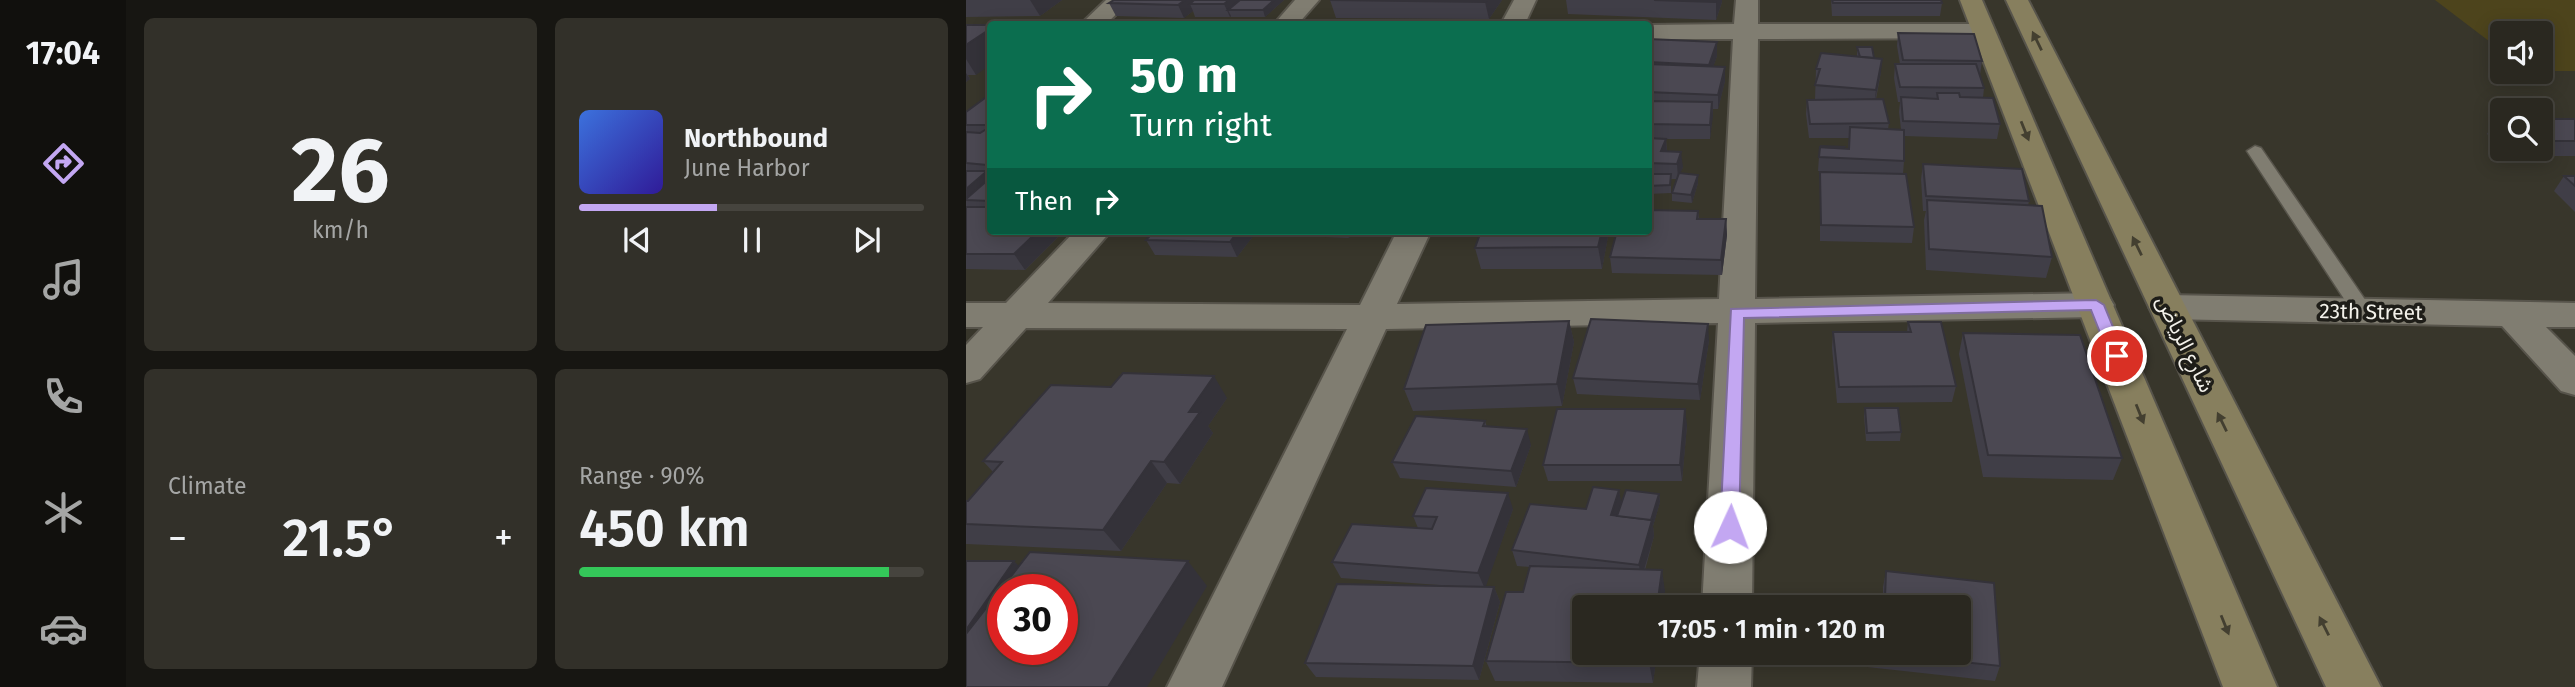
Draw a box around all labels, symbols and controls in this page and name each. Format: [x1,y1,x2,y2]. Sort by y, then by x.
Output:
map controls [2490,21,2553,161]
button: sound [2490,21,2553,84]
one-way arrow [2032,31,2043,51]
text: 17:04 [26,34,100,72]
text: 50 m [1130,46,1238,105]
icon: right [1015,49,1106,140]
button: search [2490,98,2553,161]
text: Turn right [1130,106,1272,144]
text: 26 [291,116,390,225]
one-way arrow [2019,121,2030,142]
text: Northbound [684,123,828,154]
icon: directions [39,139,88,188]
text: June Harbor [684,154,810,182]
icon: right [1087,182,1125,220]
text: Then [1015,186,1073,217]
text: km/h [312,216,369,244]
icon: previous [618,221,656,259]
icon: pause [733,221,771,259]
icon: next [848,221,886,259]
one-way arrow [2132,236,2143,256]
icon: music [39,255,88,304]
street label: شارع الرياض [2149,291,2220,398]
street label: 23th Street [2319,298,2423,326]
pin [2087,326,2147,386]
icon: arrive [2098,337,2136,375]
icon: phone [39,372,88,421]
one-way arrow [2134,404,2145,425]
one-way arrow [2216,412,2228,432]
text: Range · 90% [579,462,704,490]
text: Climate [168,472,247,500]
icon: climate [39,488,88,537]
position arrow [1693,490,1767,564]
text: 450 km [579,497,750,560]
text: 21.5° [282,507,399,570]
text: − [168,515,187,561]
text: + [494,515,513,561]
speed limit sign: 30 [987,574,1078,665]
icon: car [39,604,88,653]
text: 17:05 · 1 min · 120 m [1658,614,1885,645]
one-way arrow [2219,615,2230,636]
one-way arrow [2318,616,2329,636]

